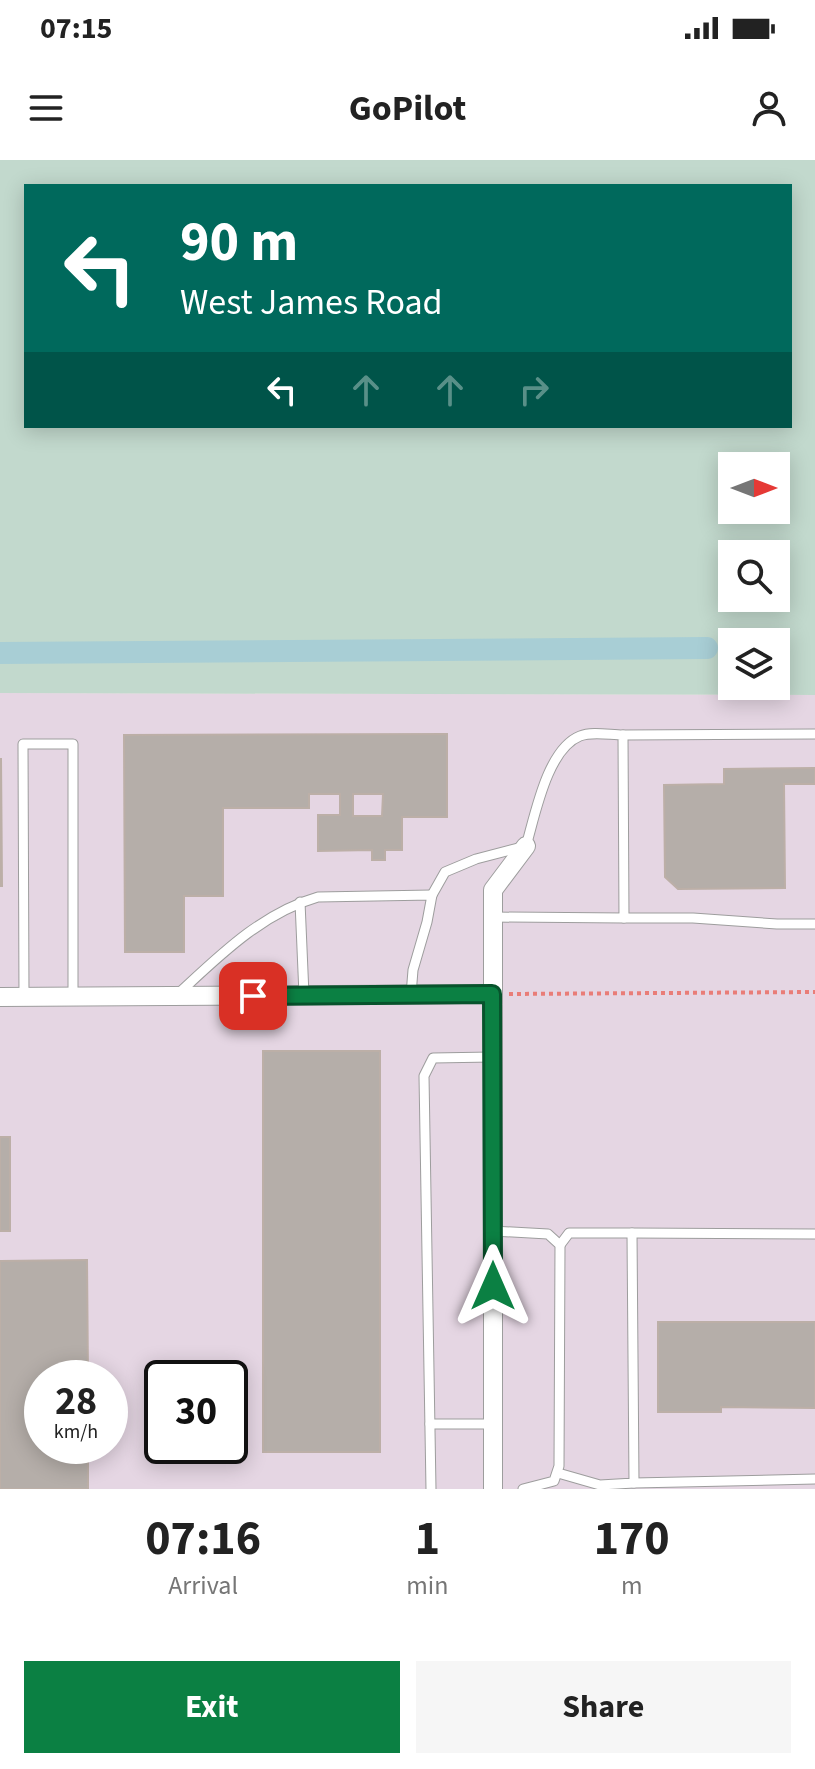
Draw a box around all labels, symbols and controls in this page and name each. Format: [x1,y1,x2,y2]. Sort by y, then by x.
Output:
text: 07:15 [40,7,112,50]
text: GoPilot [349,83,466,134]
icon: menu [24,86,68,130]
icon: person [747,86,791,130]
text: 90 m [180,203,298,282]
icon: left [48,216,152,320]
text: West James Road [180,277,443,328]
icon: left [260,368,304,412]
icon: ahead [344,368,388,412]
icon: ahead [428,368,472,412]
icon: right [512,368,556,412]
north arrow [718,452,790,524]
map controls [718,452,790,700]
button: search [718,540,790,612]
button: layers [718,628,790,700]
pin [219,962,287,1030]
icon: arrive [231,974,275,1018]
position arrow [451,1244,535,1328]
speed limit sign: 30 [144,1360,248,1464]
text: 28 [55,1373,97,1430]
text: km/h [54,1418,98,1446]
text: 07:16 [145,1505,261,1573]
text: 1 [415,1505,440,1573]
text: 170 [594,1505,670,1573]
text: Arrival [168,1567,238,1604]
text: min [406,1567,448,1604]
text: m [621,1567,642,1604]
button: Exit [24,1661,400,1753]
button: Share [416,1661,791,1753]

